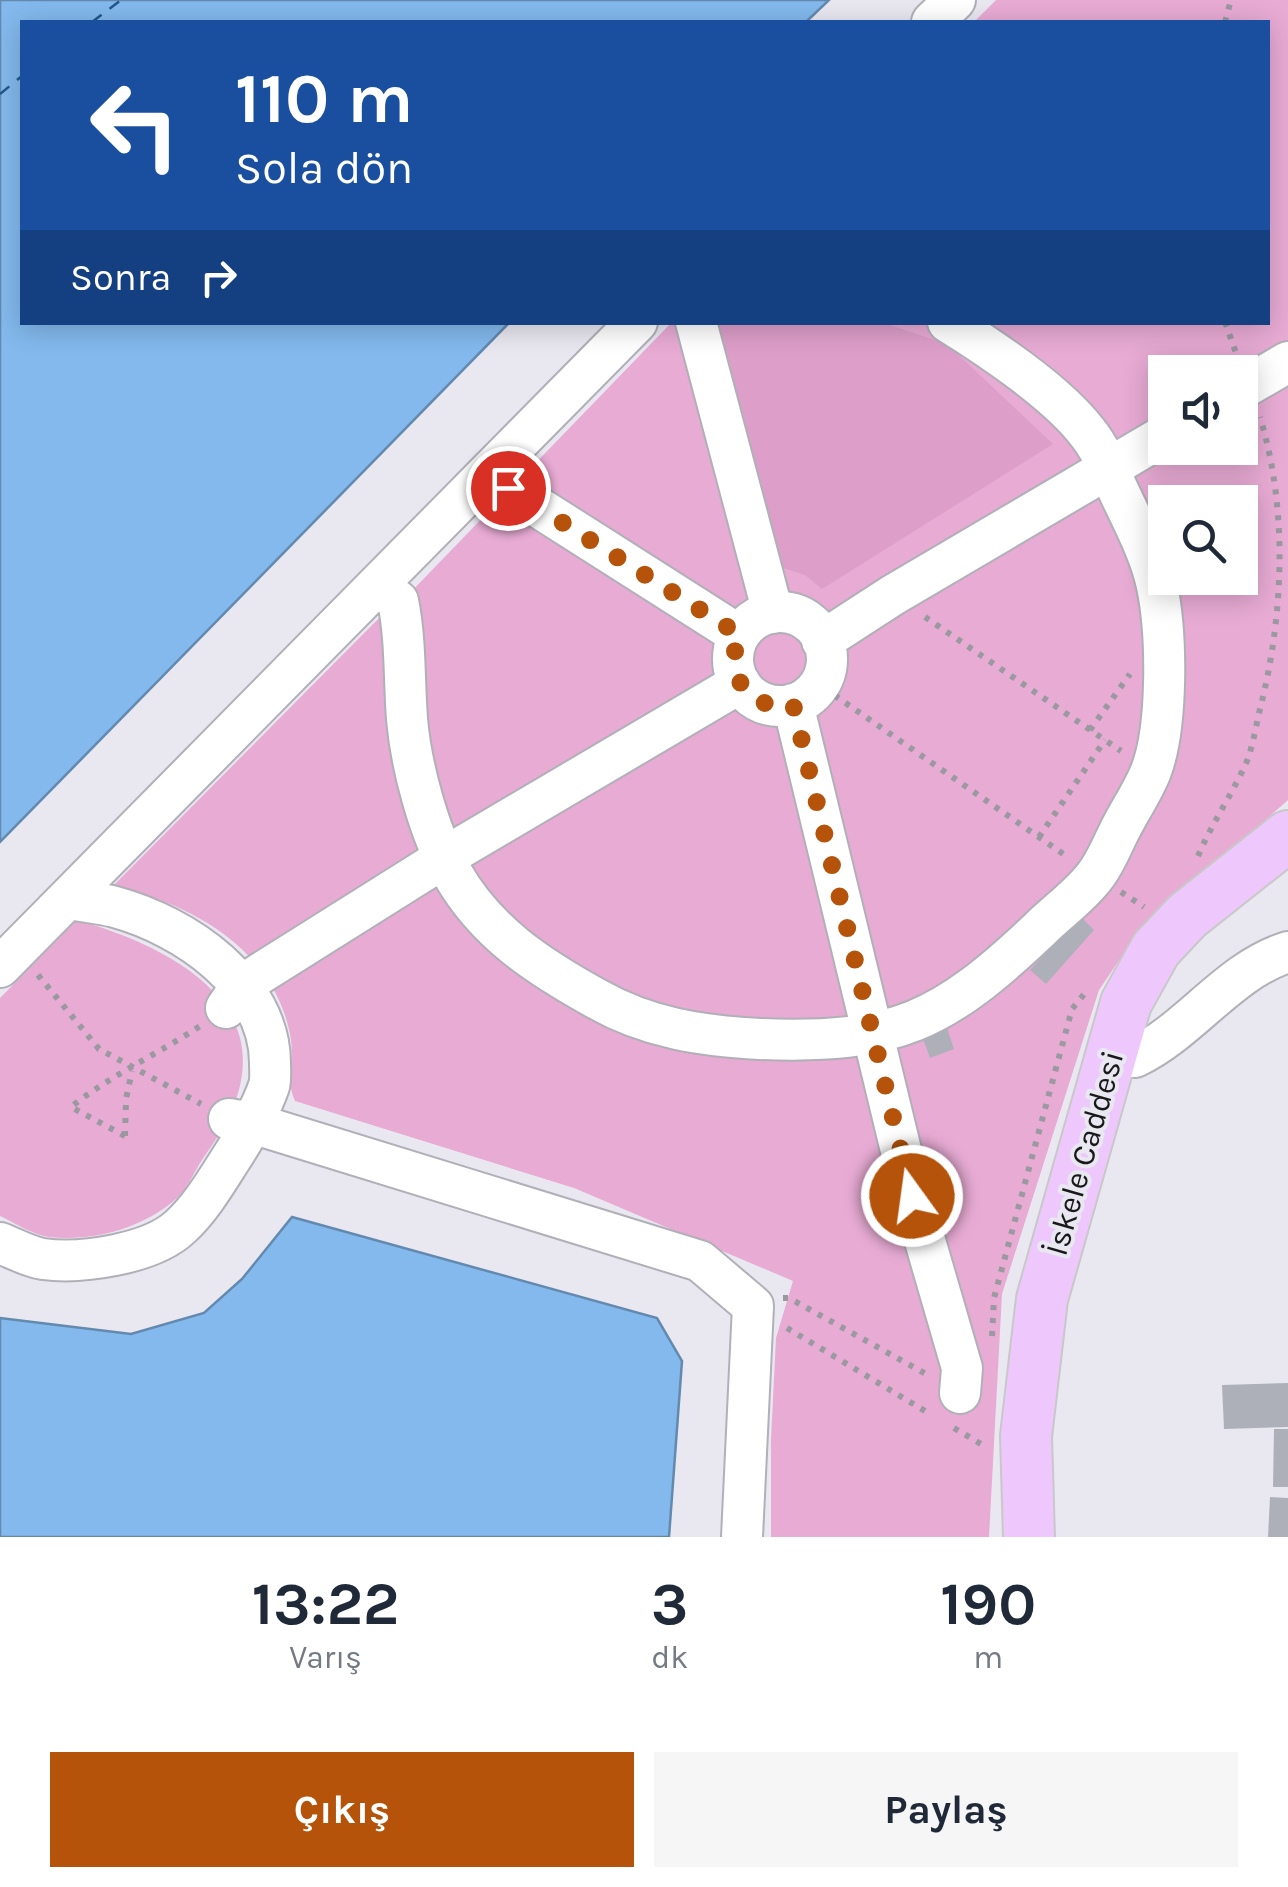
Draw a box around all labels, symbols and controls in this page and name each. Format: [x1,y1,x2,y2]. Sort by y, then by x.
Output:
text: 110 m [235,58,413,140]
icon: left [70,60,200,190]
text: Sola dön [235,142,413,194]
icon: right [191,250,246,305]
text: Sonra [70,255,171,300]
map controls [1148,355,1258,595]
button: sound [1148,355,1258,465]
pin [466,446,551,531]
icon: arrive [481,461,536,516]
button: search [1148,485,1258,595]
street label: İskele Caddesi [1038,1047,1131,1260]
position arrow [860,1144,964,1248]
text: 13:22 [252,1569,399,1639]
text: 3 [651,1569,688,1639]
text: 190 [940,1569,1036,1639]
text: Varış [289,1639,362,1676]
text: dk [651,1639,688,1676]
text: m [973,1639,1003,1676]
button: Çıkış [50,1752,634,1867]
button: Paylaş [654,1752,1238,1867]

